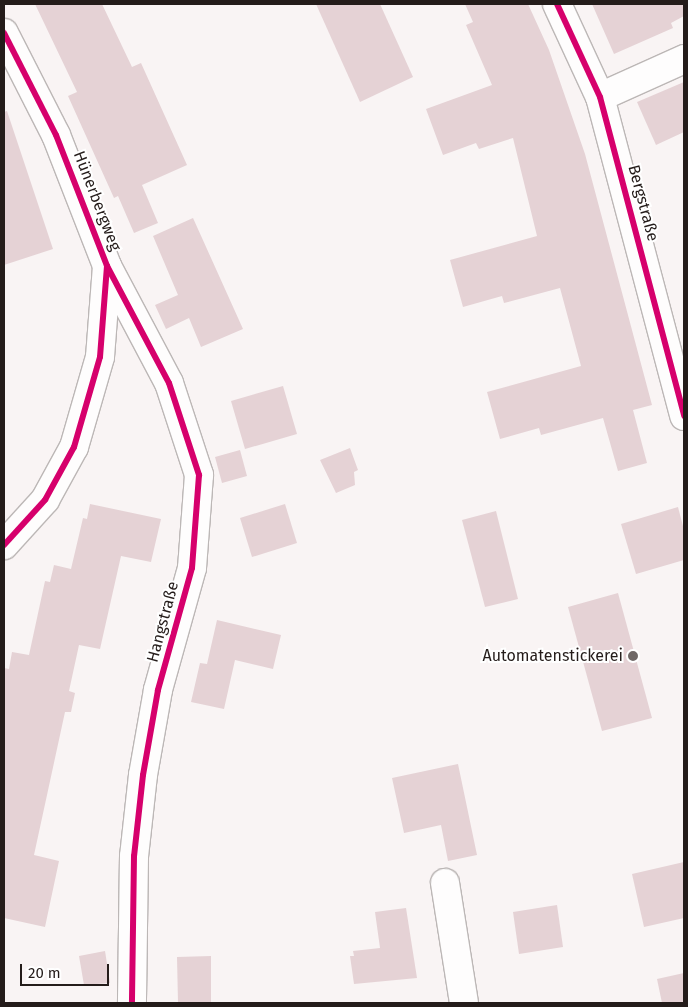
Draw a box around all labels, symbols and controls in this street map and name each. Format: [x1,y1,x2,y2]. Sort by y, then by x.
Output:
street label: Hünerbergweg [69,148,125,254]
street label: Bergstraße [624,163,662,243]
street label: Hangstraße [143,579,183,665]
place label: Automatenstickerei [482,646,623,666]
marker: Automatenstickerei [627,650,639,662]
scale bar [22,954,111,986]
text: 20 m [28,964,61,982]

